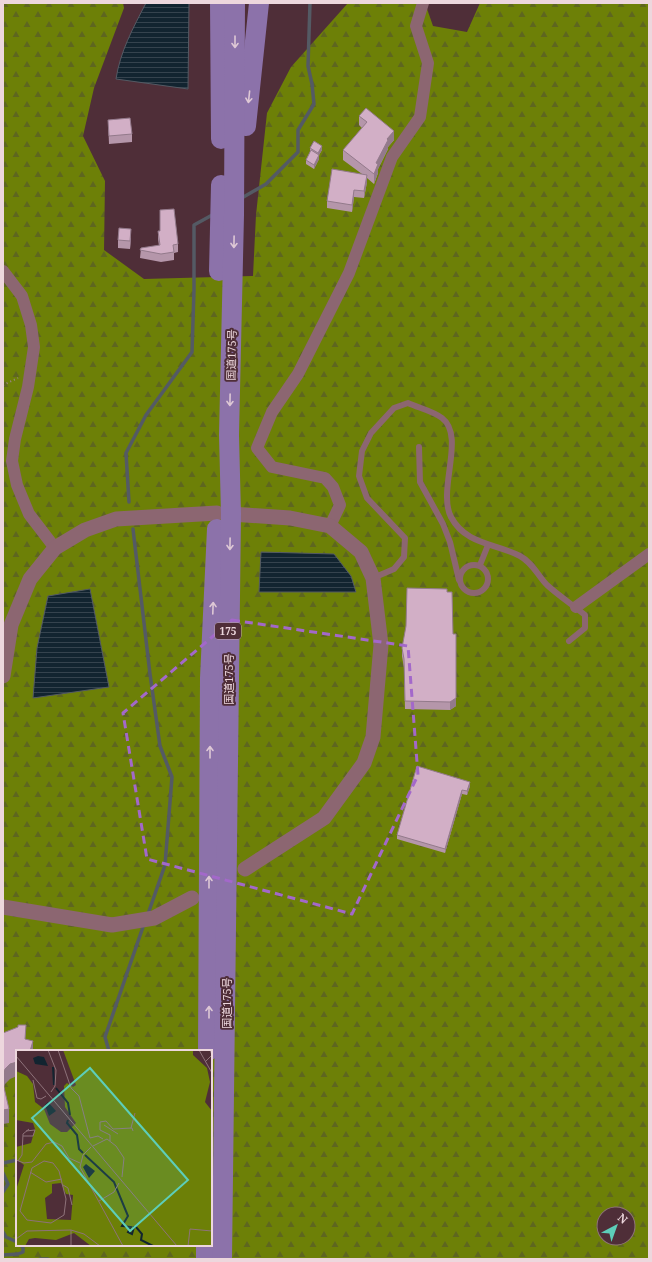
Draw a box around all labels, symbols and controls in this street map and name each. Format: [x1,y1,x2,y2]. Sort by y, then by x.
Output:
one-way arrow [231,35,239,48]
one-way arrow [245,90,253,103]
one-way arrow [230,235,238,248]
street label: 国道175号 [223,329,239,381]
one-way arrow [226,393,234,406]
one-way arrow [226,537,234,550]
one-way arrow [210,602,217,615]
road number: 175 [215,623,241,639]
street label: 国道175号 [221,653,236,705]
one-way arrow [206,746,214,759]
one-way arrow [205,876,213,889]
street label: 国道175号 [219,977,234,1029]
one-way arrow [205,1006,213,1019]
inset map [16,1050,212,1246]
north arrow [596,1206,636,1246]
text: N [615,1210,631,1227]

